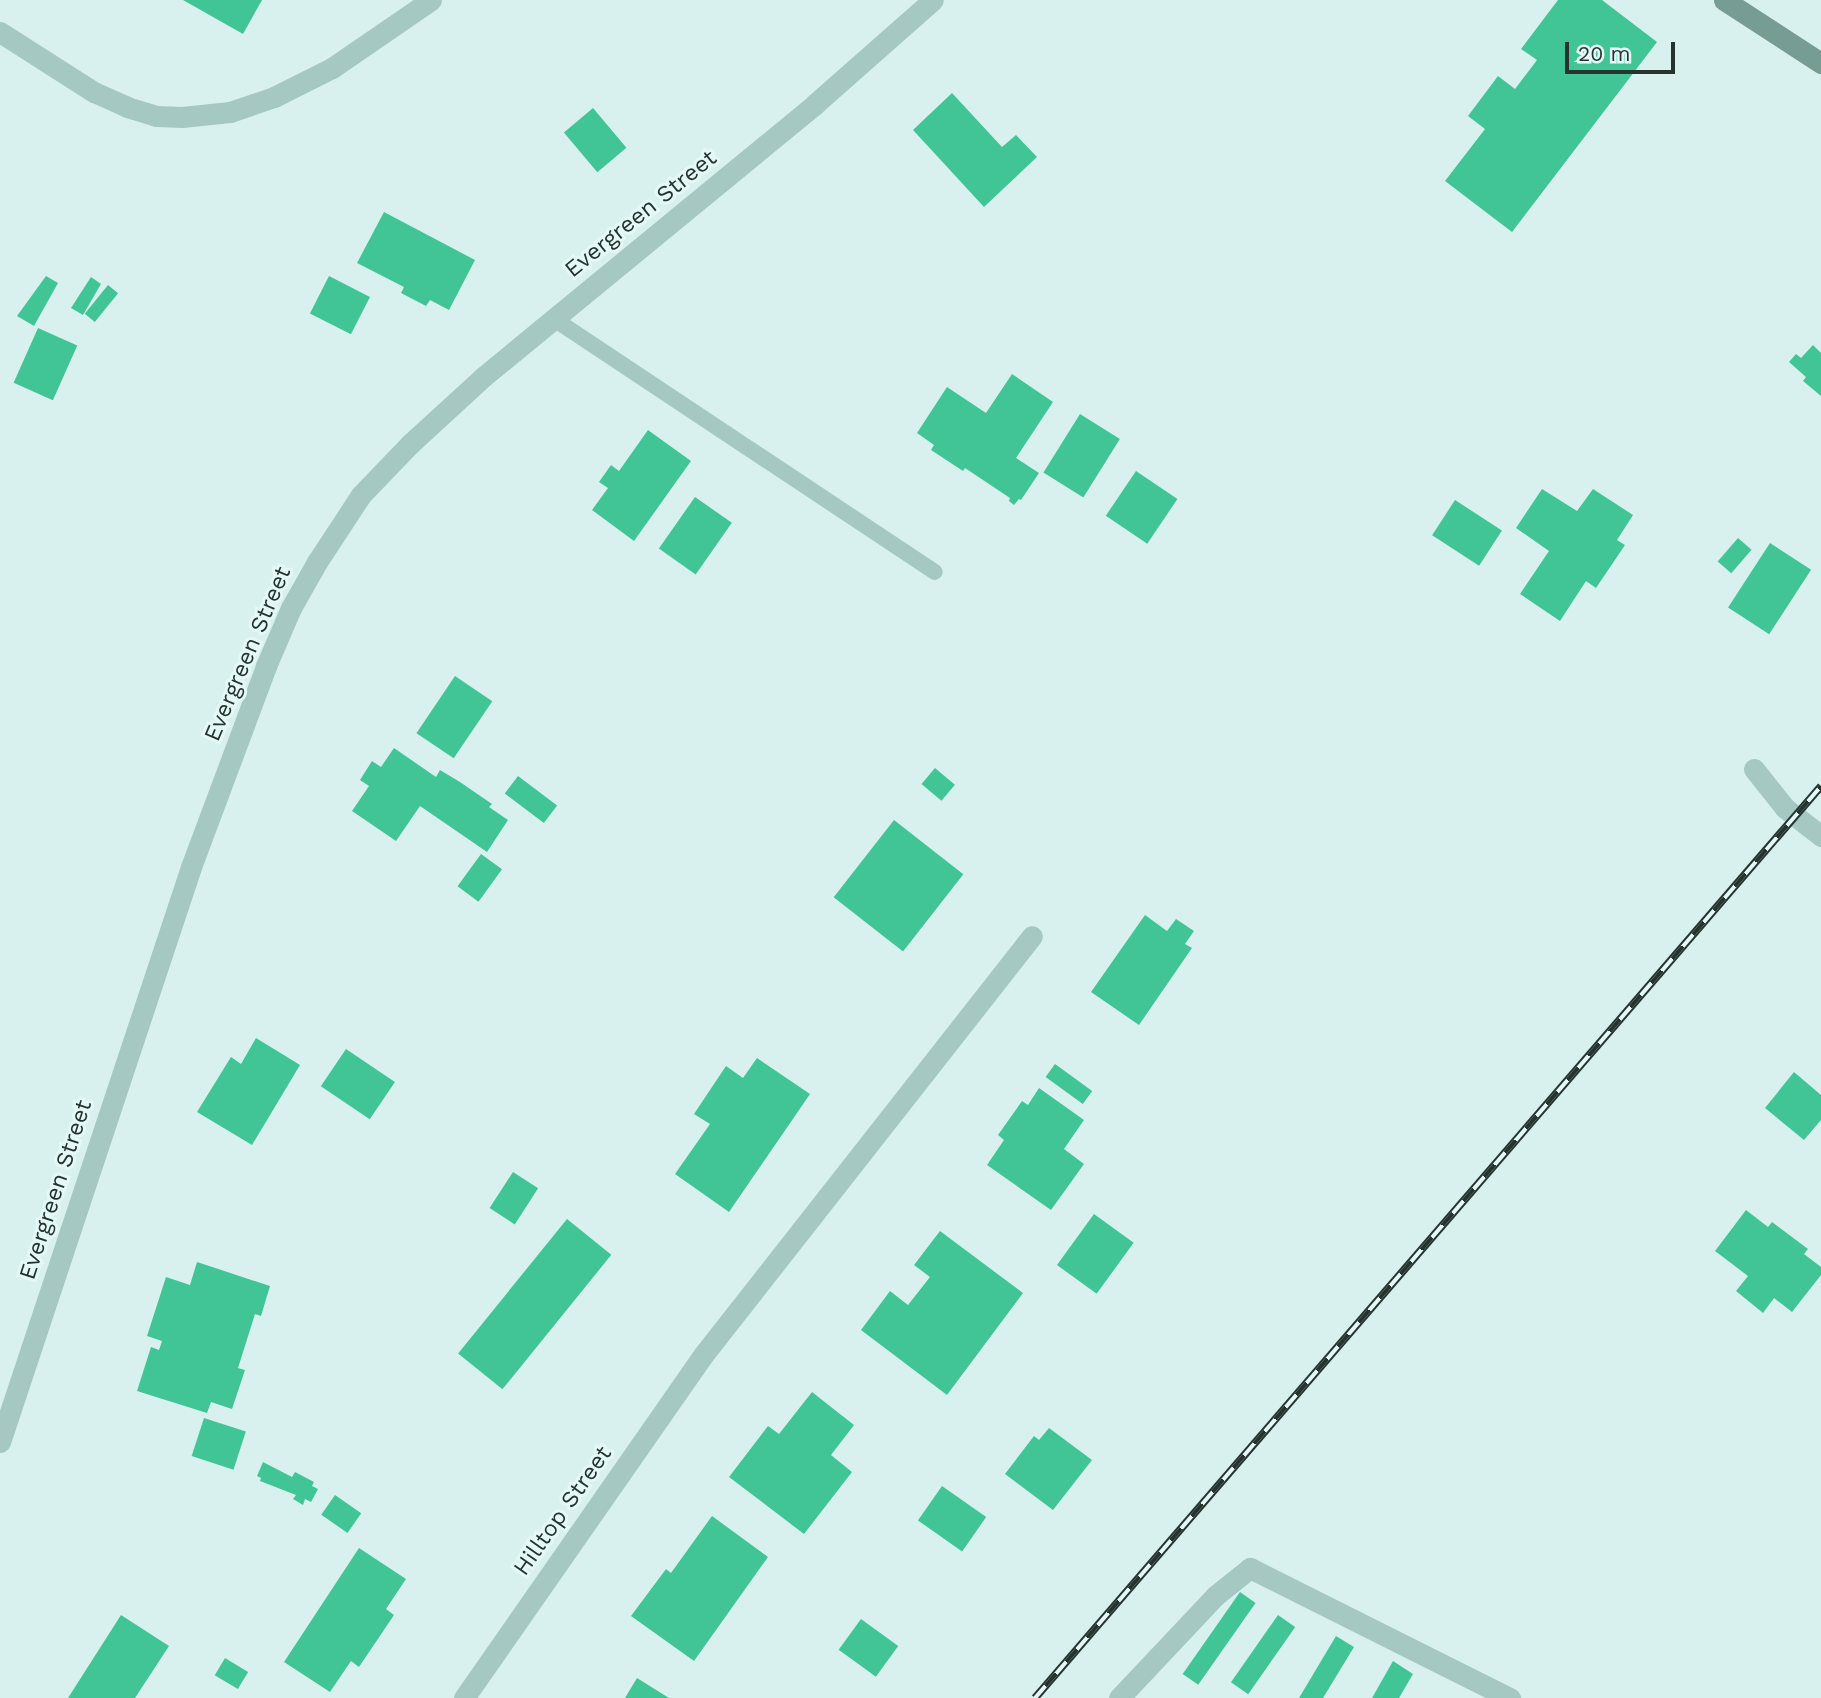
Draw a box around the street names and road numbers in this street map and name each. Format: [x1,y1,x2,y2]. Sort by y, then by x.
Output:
street label: Evergreen Street [560,144,722,284]
street label: Evergreen Street [199,563,297,745]
street label: Evergreen Street [14,1097,98,1283]
street label: Hilltop Street [508,1441,618,1581]

